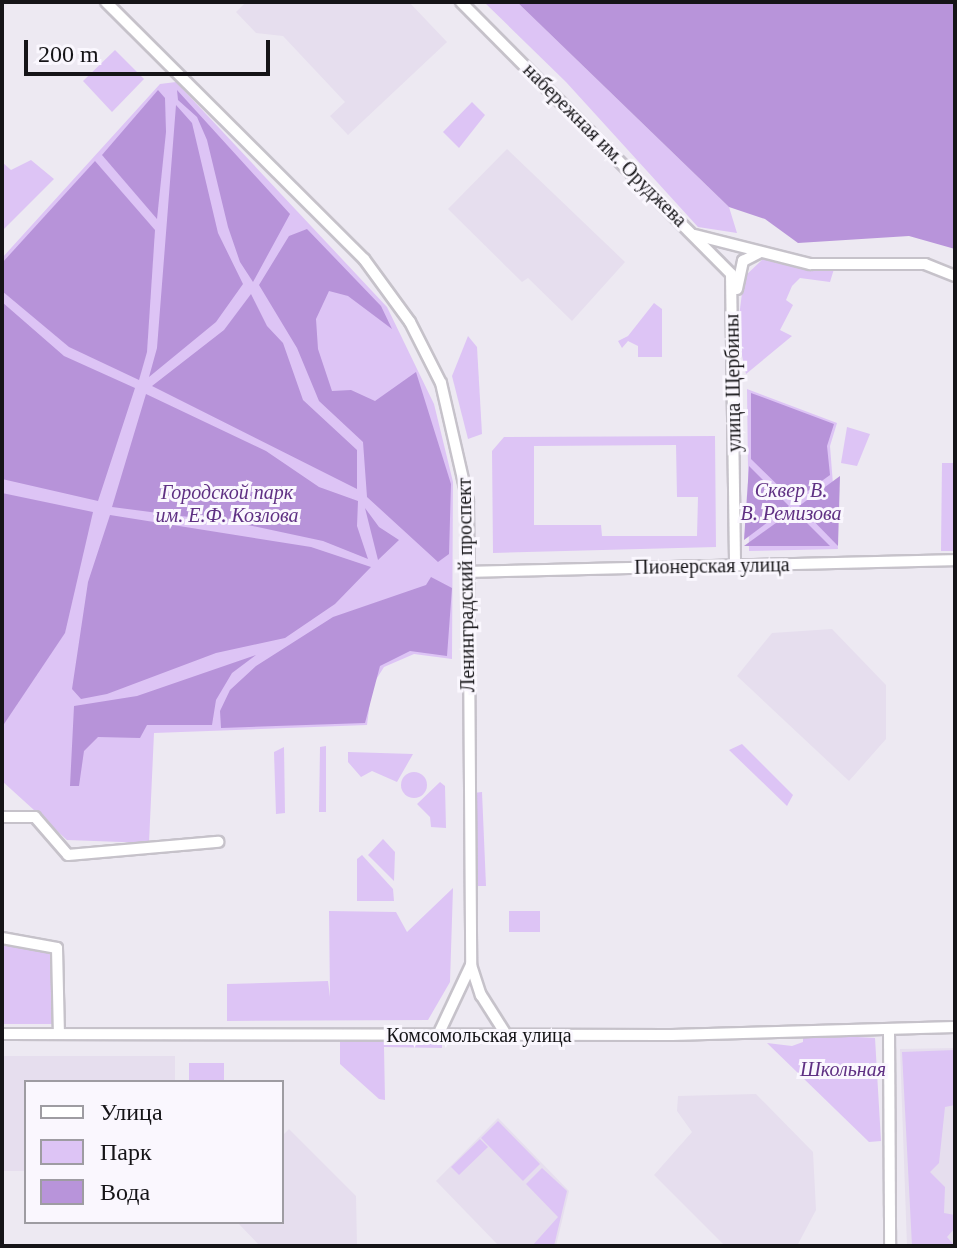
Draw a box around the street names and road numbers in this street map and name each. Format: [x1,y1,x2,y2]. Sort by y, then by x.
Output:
street label: набережная им. Оруджева [518,58,692,232]
street label: улица Щербины [720,314,746,452]
street label: Ленинградский проспект [452,478,480,692]
street label: Пионерская улица [634,553,790,579]
street label: Комсомольская улица [386,1023,572,1047]

